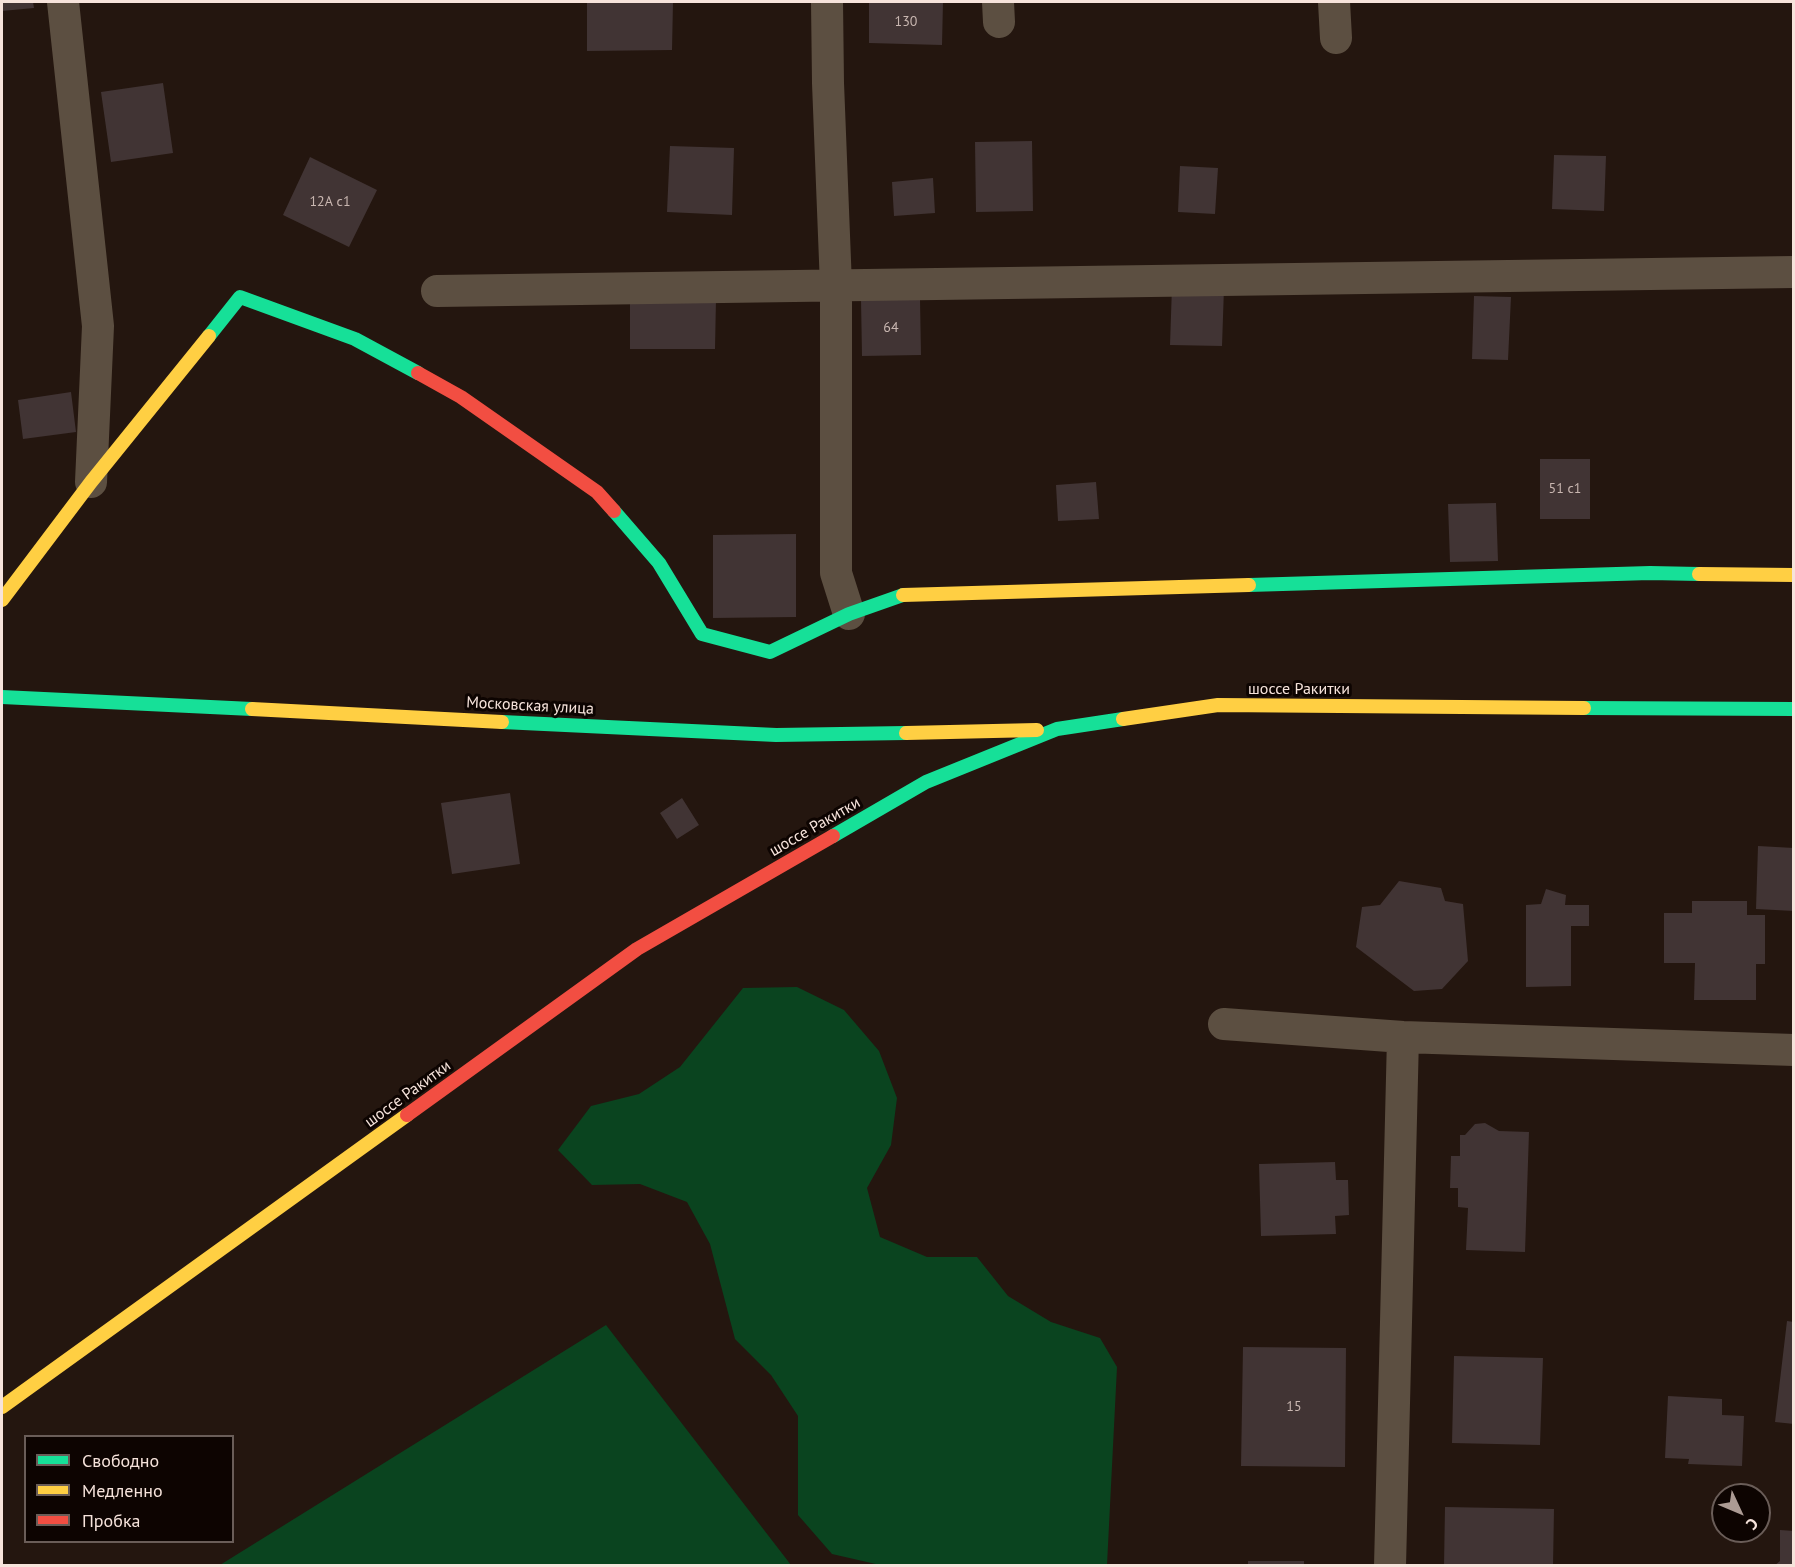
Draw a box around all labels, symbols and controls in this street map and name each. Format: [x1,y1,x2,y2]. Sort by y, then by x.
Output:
house number: 130 [895,14,917,30]
house number: 12А с1 [309,194,351,210]
house number: 64 [883,320,899,336]
house number: 51 с1 [1549,481,1581,497]
street label: шоссе Ракитки [1248,679,1350,699]
street label: Московская улица [466,693,594,719]
street label: шоссе Ракитки [766,793,864,861]
street label: шоссе Ракитки [361,1056,455,1132]
house number: 15 [1286,1399,1302,1415]
legend [24,1435,234,1543]
text: Свободно [82,1449,159,1472]
text: Медленно [82,1479,163,1502]
north arrow [1711,1483,1771,1543]
text: Пробка [82,1509,140,1532]
text: С [1742,1514,1763,1534]

